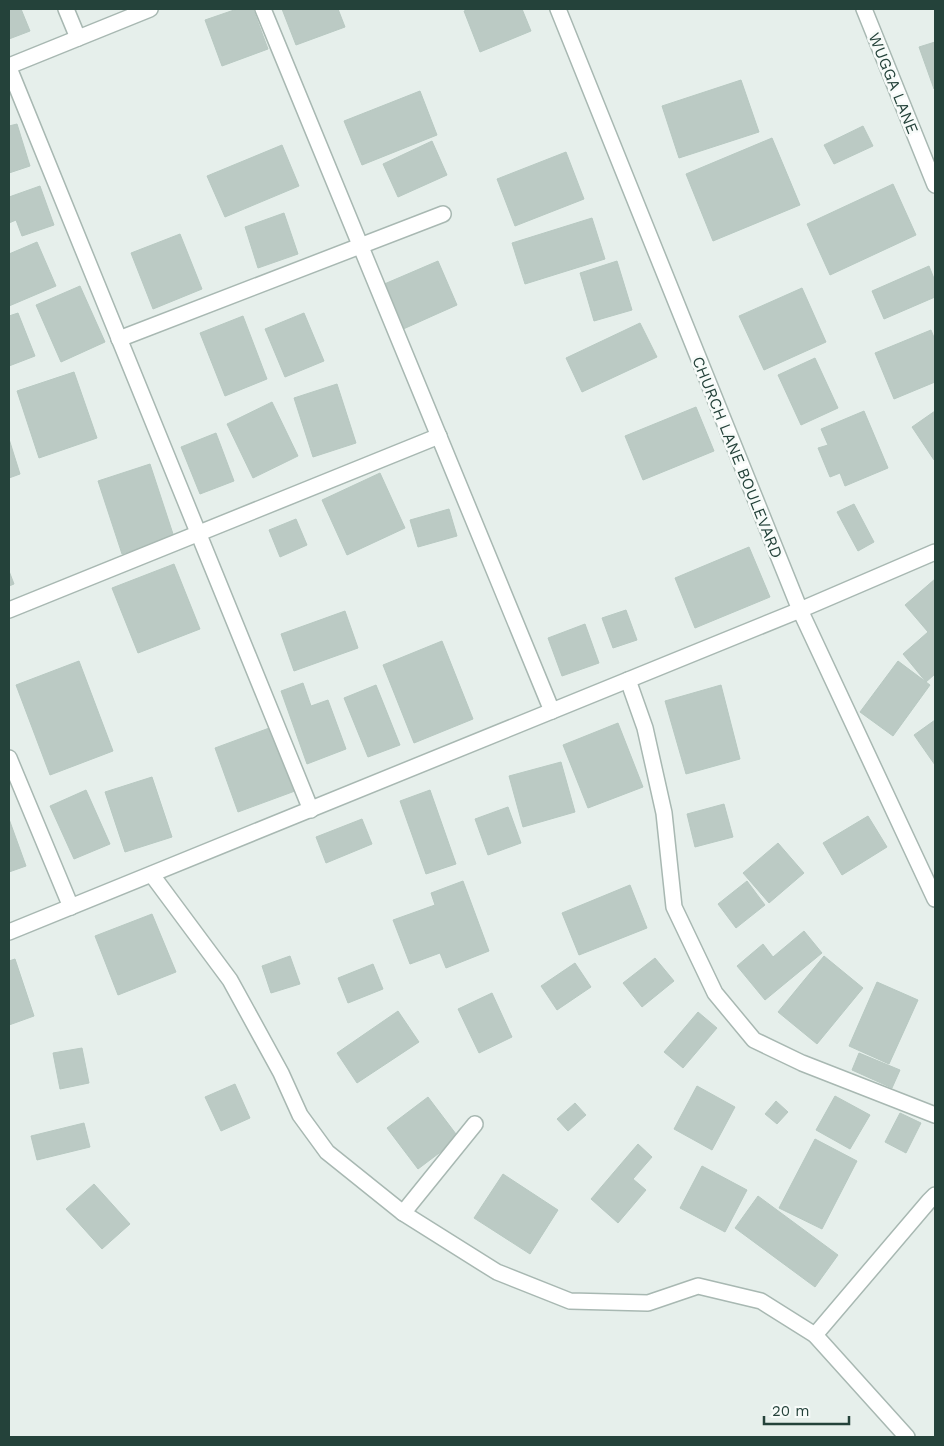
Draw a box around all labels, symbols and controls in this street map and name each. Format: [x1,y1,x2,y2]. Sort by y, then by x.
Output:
street label: WUGGA LANE [865,30,922,137]
street label: CHURCH LANE BOULEVARD [688,354,787,561]
scale bar [764,1394,849,1426]
text: 20 m [772,1402,810,1420]

